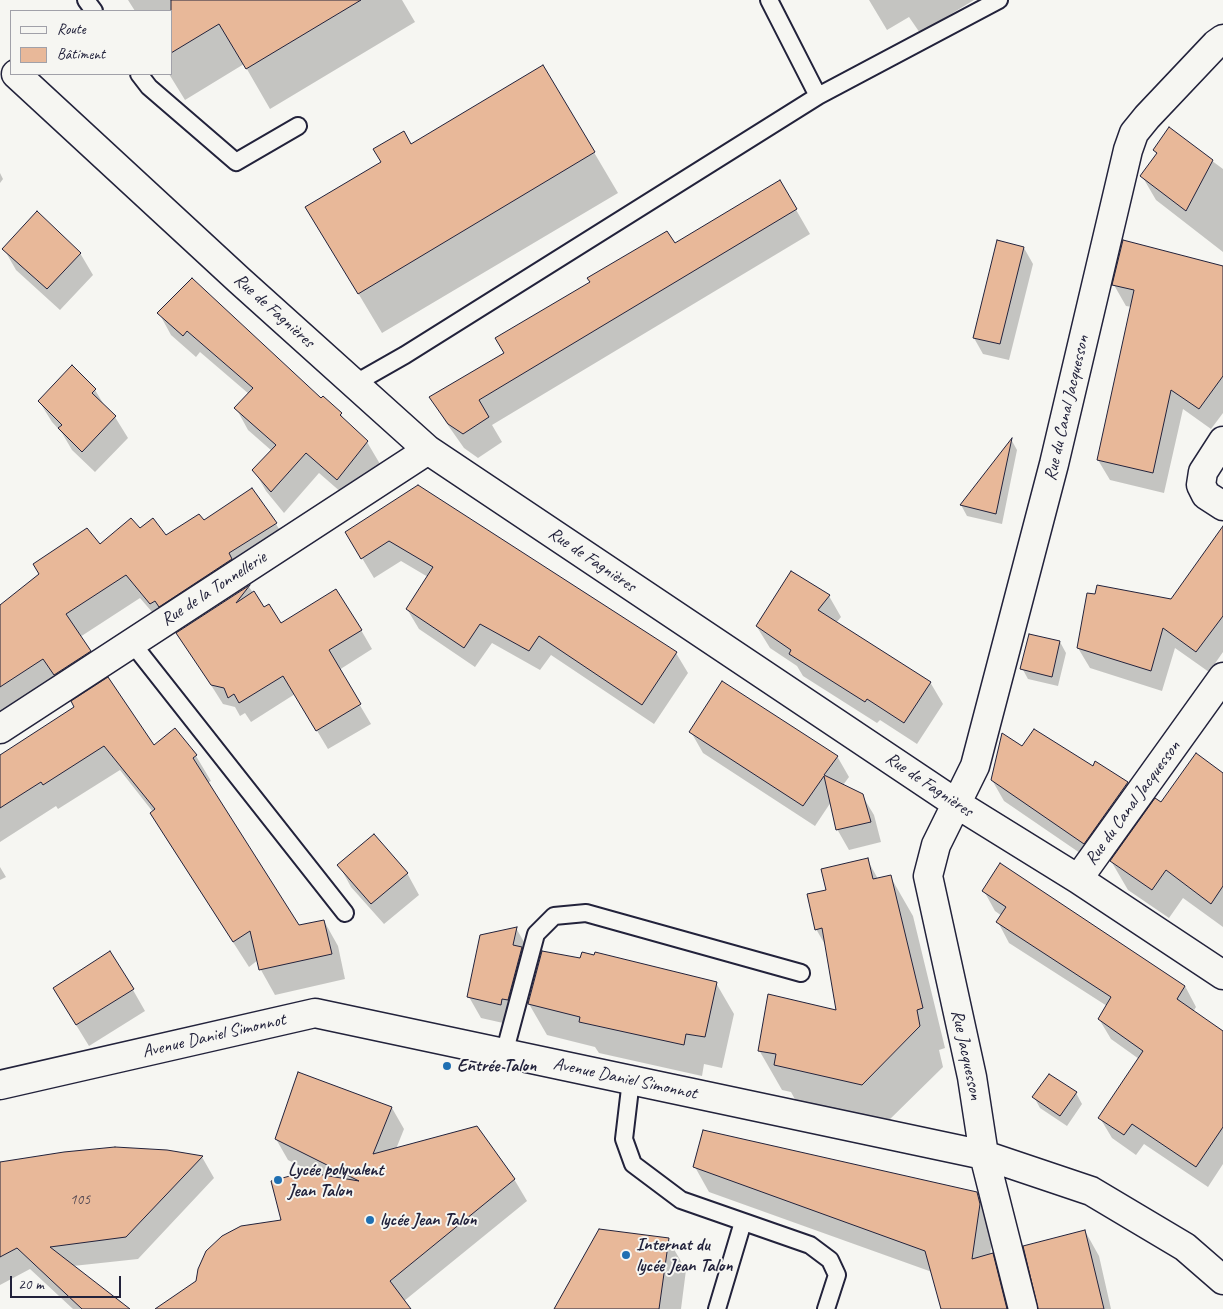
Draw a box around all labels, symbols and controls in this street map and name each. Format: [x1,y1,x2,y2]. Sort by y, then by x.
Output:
legend [10,10,172,75]
text: Route [57,20,86,39]
text: Bâtiment [57,45,105,64]
street label: Rue de Fagnières [229,269,319,353]
street label: Rue du Canal Jacquesson [1040,333,1094,483]
street label: Rue de Fagnières [544,523,640,597]
street label: Rue de la Tonnellerie [157,547,271,631]
street label: Rue du Canal Jacquesson [1081,737,1185,869]
street label: Rue de Fagnières [881,748,977,822]
street label: Rue Jacquesson [946,1008,986,1102]
street label: Avenue Daniel Simonnot [140,1009,288,1063]
street label: Avenue Daniel Simonnot [551,1053,699,1105]
place label: Entrée Talon [457,1055,536,1077]
marker: Entrée Talon [441,1060,453,1072]
place label: Lycée polyvalent Jean Talon [288,1159,384,1202]
marker: Lycée polyvalent Jean Talon [272,1174,284,1186]
house number: 105 [70,1191,90,1209]
place label: lycée Jean Talon [380,1209,477,1231]
marker: lycée Jean Talon [364,1214,376,1226]
place label: Internat du lycée Jean Talon [636,1234,733,1276]
marker: Internat du lycée Jean Talon [620,1249,632,1261]
scale bar [12,1266,124,1298]
text: 20 m [18,1275,44,1294]

